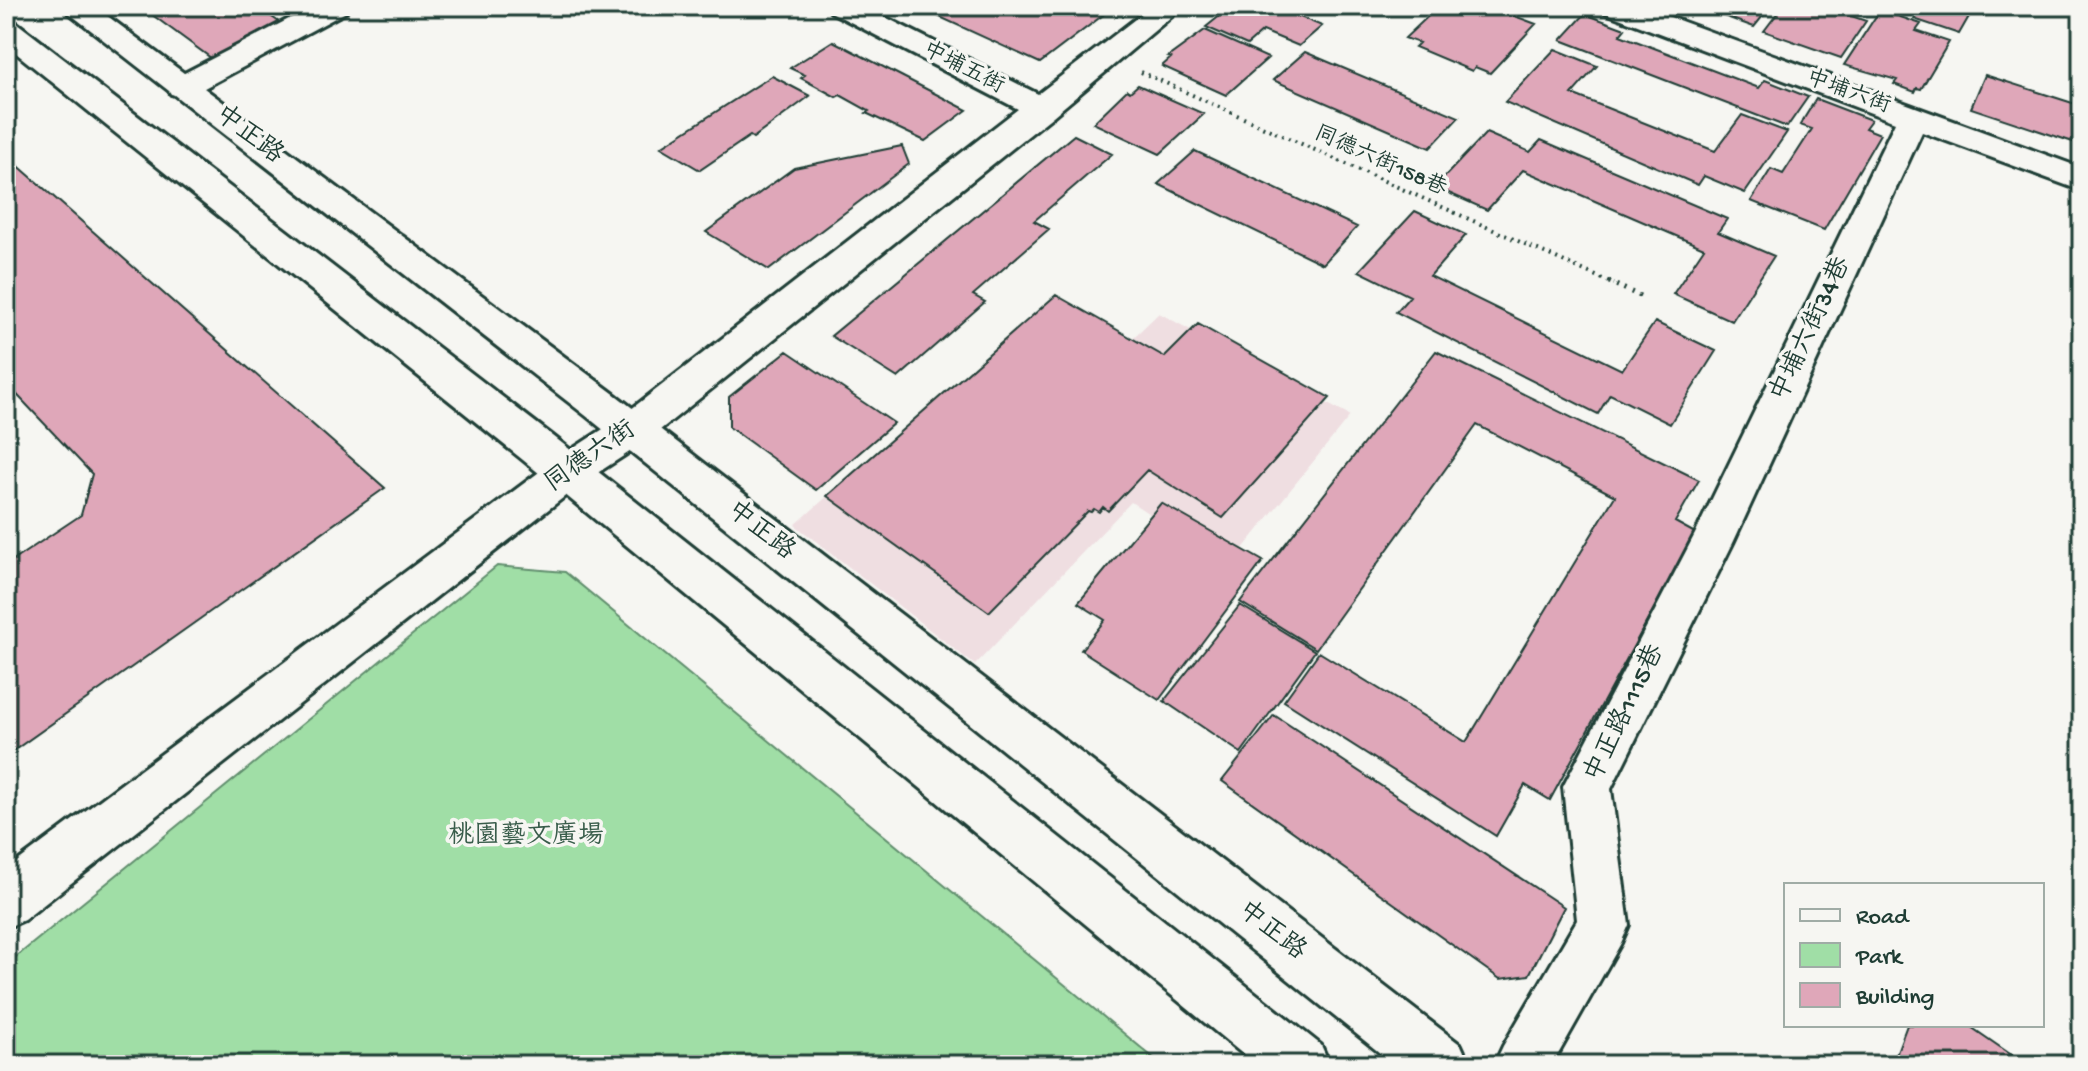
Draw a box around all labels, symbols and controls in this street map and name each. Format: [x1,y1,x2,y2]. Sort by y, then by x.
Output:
street label: 中埔五街 [918,36,1009,101]
street label: 中埔六街 [1802,64,1894,120]
street label: 中正路 [208,99,290,172]
street label: 同德六街158巷 [1310,120,1451,203]
street label: 中埔六街34巷 [1763,252,1859,407]
street label: 同德六街 [539,415,642,501]
street label: 中正路 [720,494,802,568]
street label: 中正路1115巷 [1578,639,1673,788]
park label: 桃園藝文廣場 [448,820,604,853]
legend [1784,883,2044,1027]
street label: 中正路 [1231,894,1313,968]
text: Road [1856,904,1910,933]
text: Park [1855,944,1904,973]
text: Building [1855,984,1934,1013]

